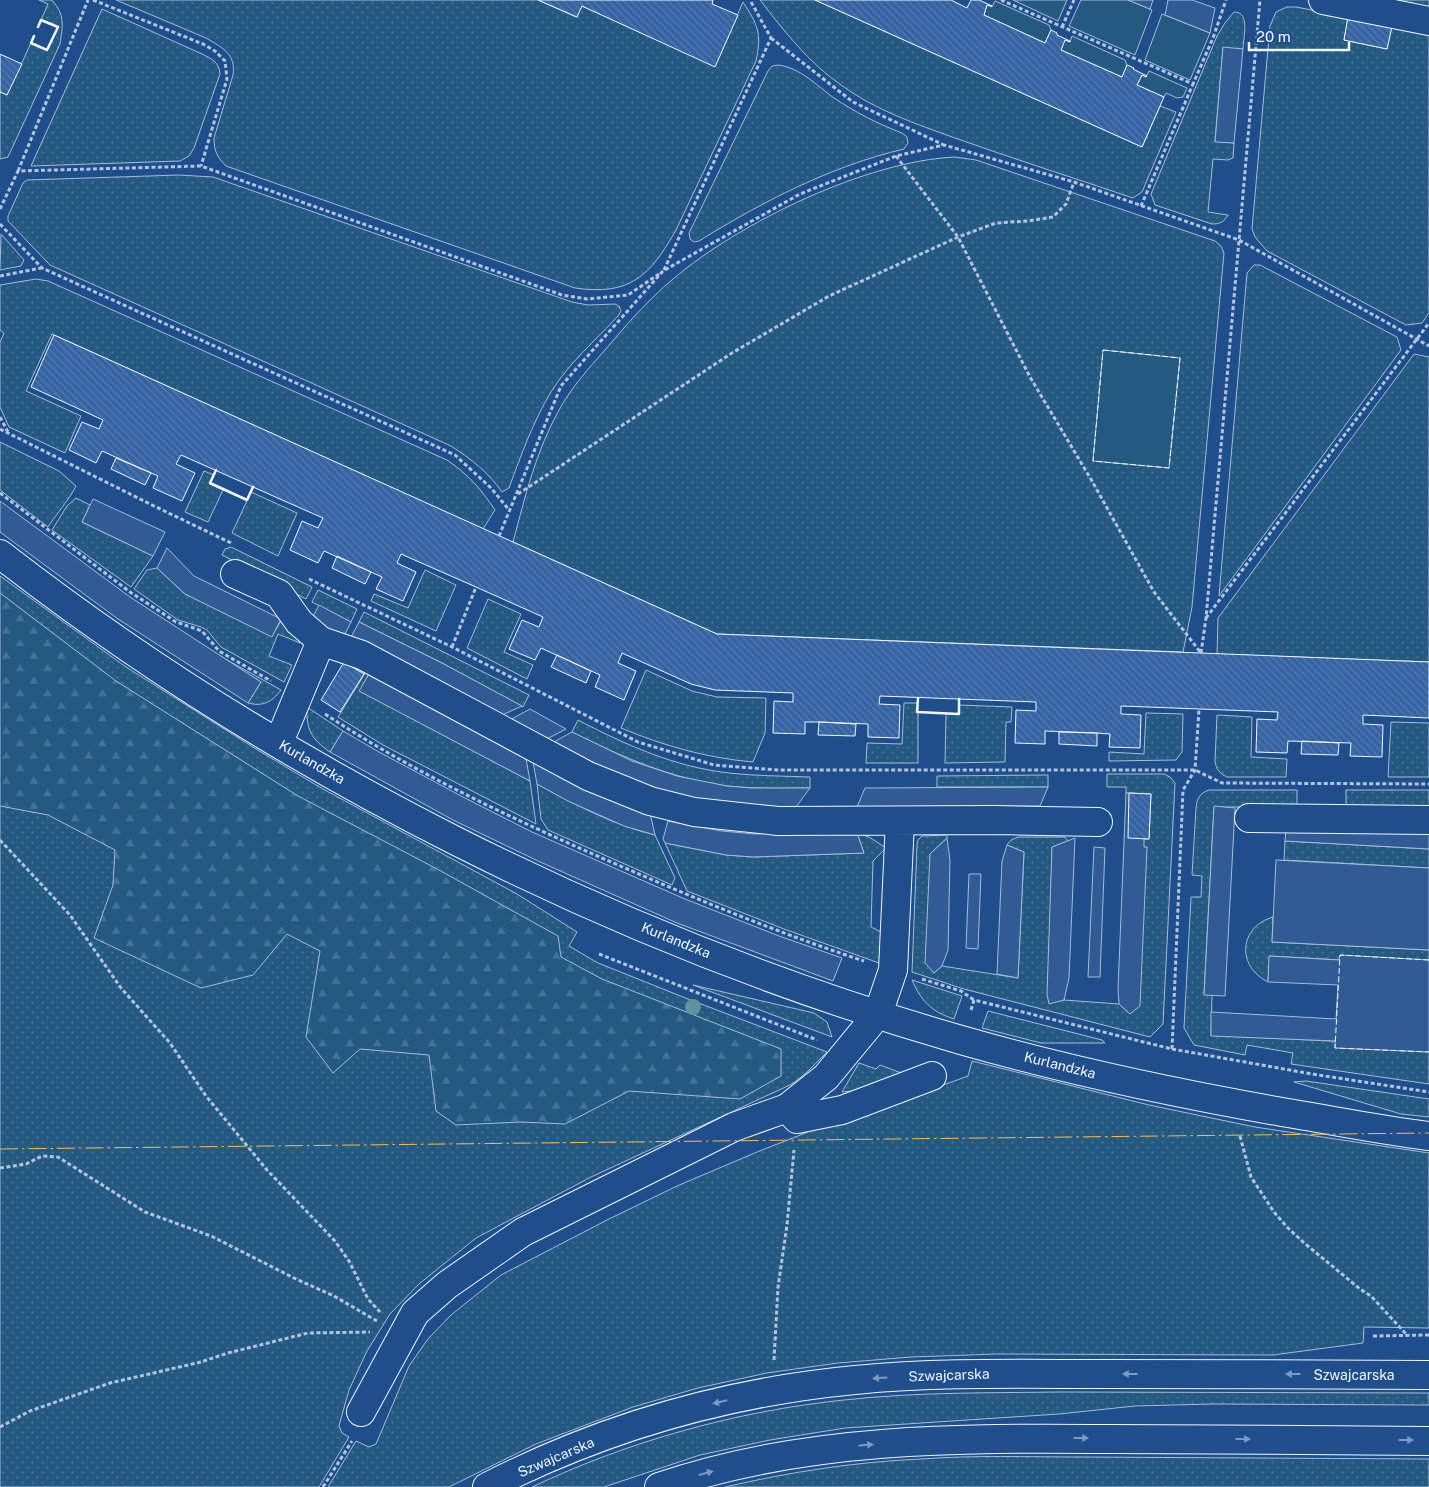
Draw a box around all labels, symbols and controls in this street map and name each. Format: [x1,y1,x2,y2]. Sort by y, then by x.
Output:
scale bar [1249,20,1349,52]
text: 20 m [1256,28,1291,45]
street label: Kurlandzka [276,737,348,787]
street label: Kurlandzka [639,919,713,961]
street label: Kurlandzka [1022,1048,1098,1082]
street label: Szwajcarska [908,1366,990,1384]
street label: Szwajcarska [1313,1367,1395,1383]
one-way arrow [1122,1370,1138,1378]
one-way arrow [1285,1370,1301,1378]
one-way arrow [872,1374,888,1382]
one-way arrow [712,1398,727,1406]
street label: Szwajcarska [515,1434,597,1480]
one-way arrow [1073,1435,1089,1443]
one-way arrow [1235,1436,1251,1444]
one-way arrow [1398,1436,1414,1444]
one-way arrow [858,1441,874,1449]
one-way arrow [698,1469,713,1477]

